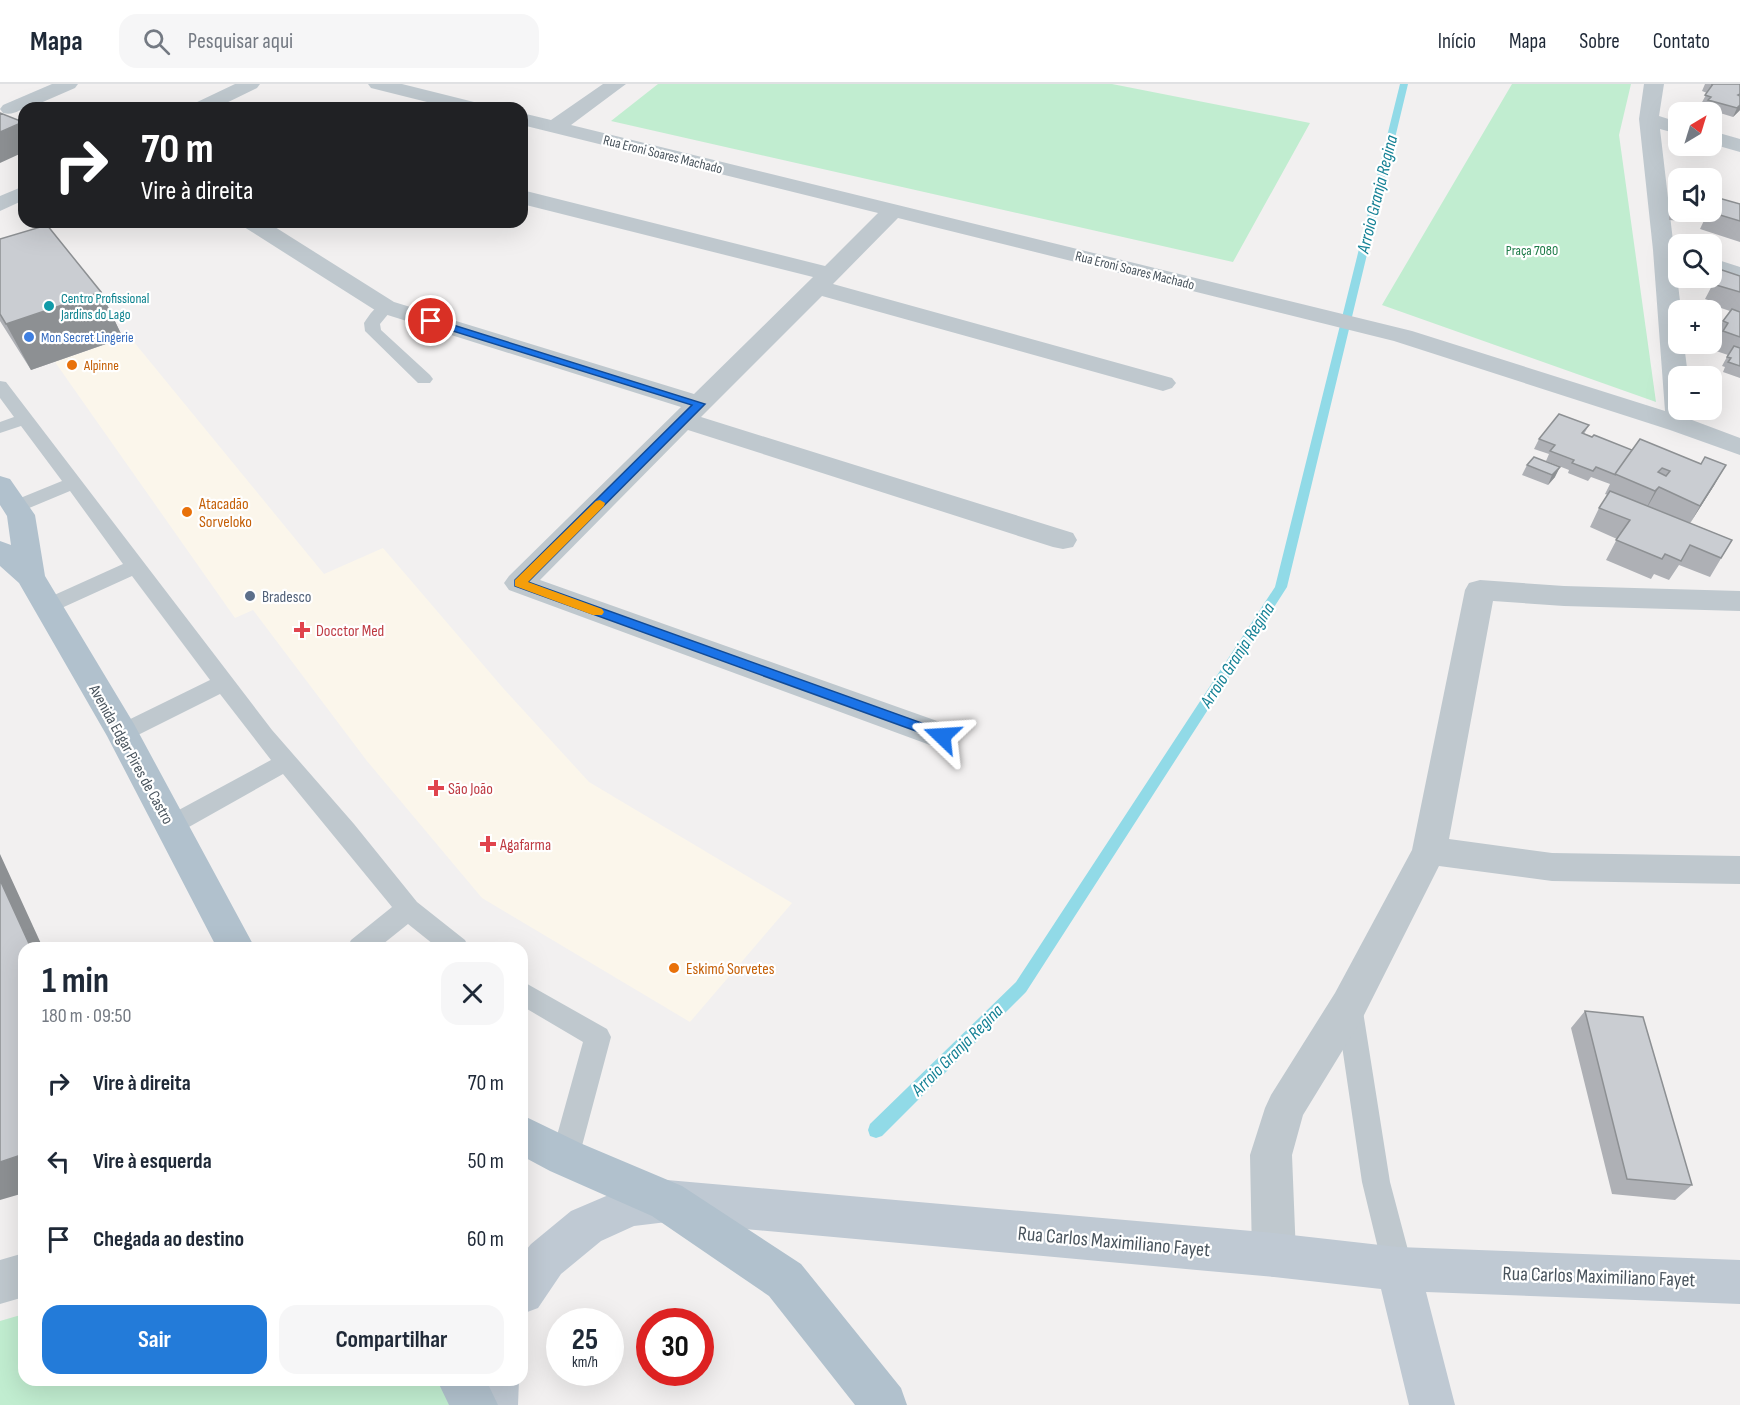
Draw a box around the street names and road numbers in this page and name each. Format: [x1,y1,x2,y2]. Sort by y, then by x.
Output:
street label: Rua Eroni Soares Machado [601,131,724,178]
street label: Rua Eroni Soares Machado [1073,247,1196,294]
street label: Avenida Edgar Pires de Castro [84,681,177,828]
street label: Rua Carlos Maximiliano Fayet [1017,1222,1211,1262]
street label: Rua Carlos Maximiliano Fayet [1502,1262,1696,1292]

